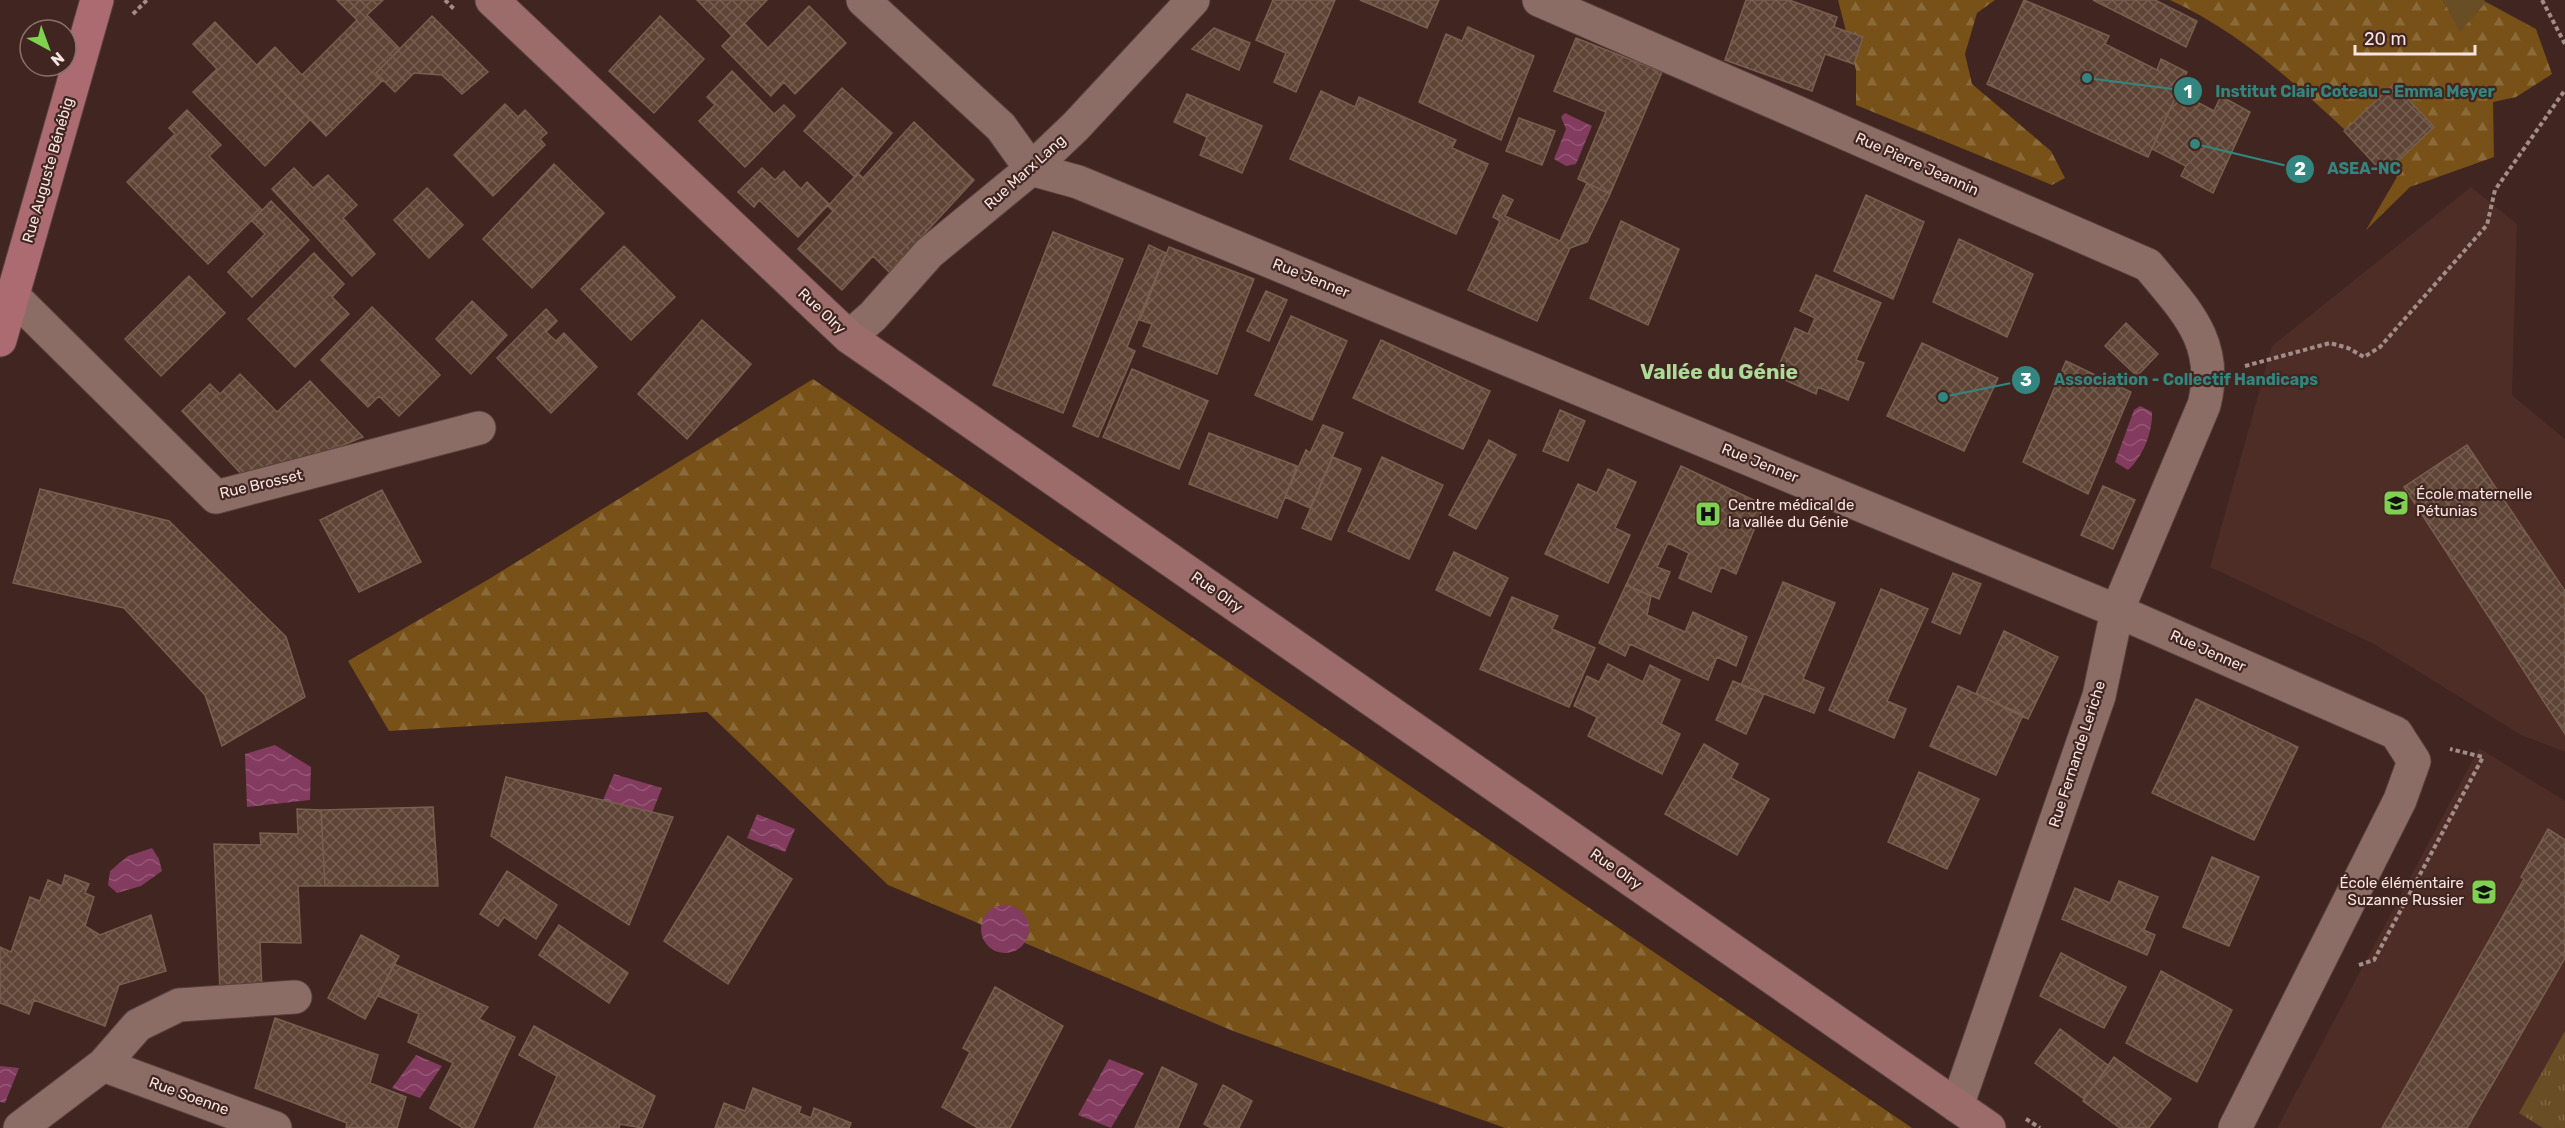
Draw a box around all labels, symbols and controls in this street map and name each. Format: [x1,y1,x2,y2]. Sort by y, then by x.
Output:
north arrow [18,18,78,78]
scale bar [2355,18,2475,56]
text: 20 m [2364,28,2406,50]
text: N [47,48,68,70]
callout: Institut Clair Coteau – Emma Meyer [2173,74,2506,108]
text: 1 [2184,81,2192,103]
text: Institut Clair Coteau – Emma Meyer [2215,82,2495,101]
street label: Rue Auguste Bénébig [19,95,77,245]
street label: Rue Pierre Jeannin [1853,129,1981,199]
street label: Rue Marx Lang [981,131,1069,213]
callout: ASEA-NC [2285,152,2413,186]
text: 2 [2294,158,2306,180]
text: ASEA-NC [2327,159,2401,178]
street label: Rue Jenner [1270,254,1352,302]
street label: Rue Olry [794,284,850,338]
district label: Vallée du Génie [1640,359,1798,384]
callout: Association - Collectif Handicaps [2011,363,2330,397]
text: 3 [2020,369,2032,391]
text: Association - Collectif Handicaps [2054,370,2318,389]
street label: Rue Jenner [1719,439,1801,487]
street label: Rue Brosset [218,466,304,502]
place label: École maternelle Pétunias [2416,485,2532,520]
school or university icon: École maternelle Pétunias [2381,488,2411,518]
place label: Centre médical de la vallée du Génie [1728,496,1854,531]
hospital icon: Centre médical de la vallée du Génie [1693,499,1723,529]
street label: Rue Olry [1188,568,1246,616]
street label: Rue Jenner [2167,626,2249,676]
street label: Rue Fernande Leriche [2045,679,2109,829]
street label: Rue Olry [1587,845,1645,893]
place label: École élémentaire Suzanne Russier [2339,874,2464,909]
school or university icon: École élémentaire Suzanne Russier [2469,877,2499,907]
street label: Rue Soenne [147,1073,231,1119]

